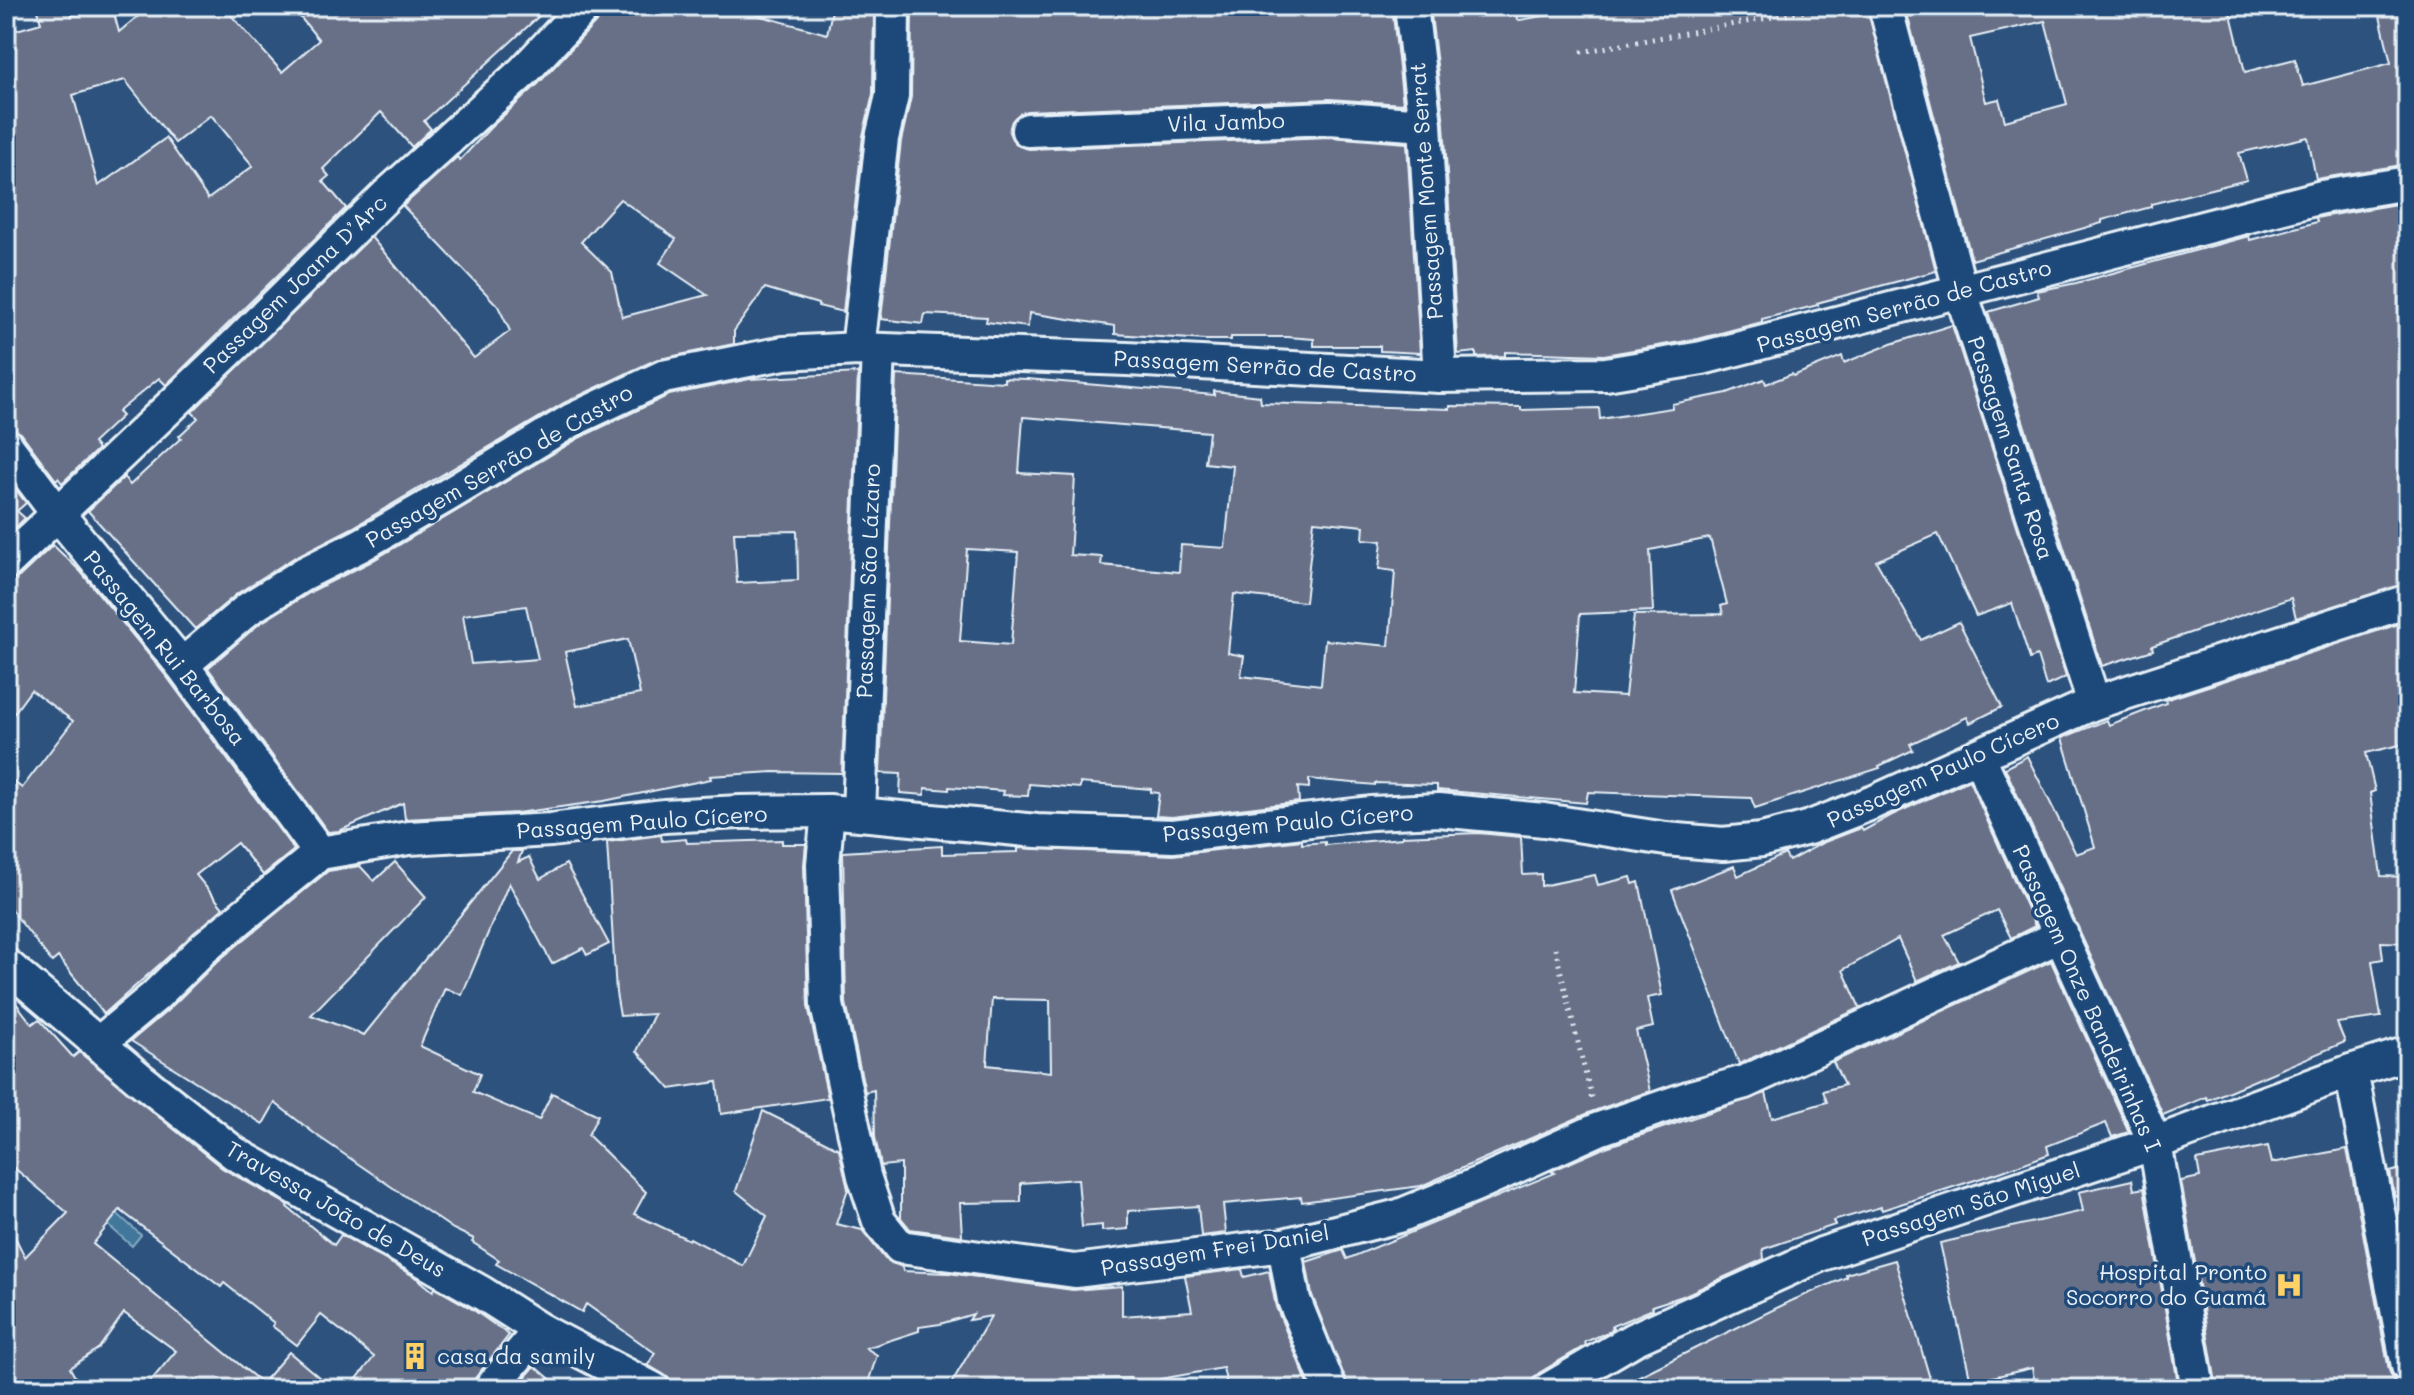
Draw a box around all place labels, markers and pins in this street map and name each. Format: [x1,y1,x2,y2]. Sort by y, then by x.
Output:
place label: Hospital Pronto Socorro do Guamá [2066,1257,2267,1311]
hospital icon: Hospital Pronto Socorro do Guamá [2274,1270,2304,1300]
building icon: casa da samily [400,1341,430,1371]
place label: casa da samily [437,1341,595,1370]

